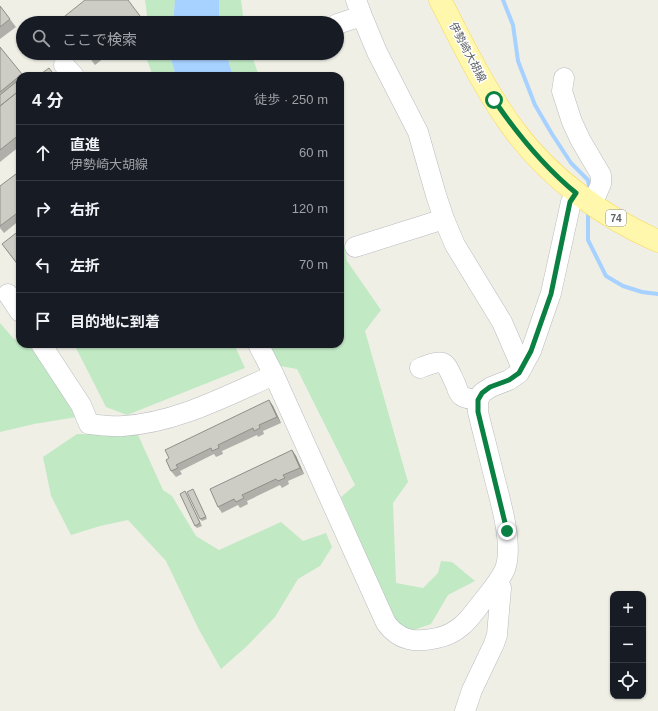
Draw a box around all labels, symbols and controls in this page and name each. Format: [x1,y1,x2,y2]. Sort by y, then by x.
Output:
search box [16,16,344,60]
street label: 伊勢崎大胡線 [447,20,489,84]
icon: search [30,27,52,49]
text: ここで検索 [62,31,137,48]
text: 4 分 [32,91,63,110]
route start [485,91,503,109]
text: 徒歩 · 250 m [254,92,328,107]
text: 直進 [70,136,100,153]
icon: ahead [32,142,54,164]
text: 60 m [299,145,328,160]
text: 伊勢崎大胡線 [70,157,148,172]
icon: right [32,198,54,220]
text: 右折 [70,201,100,218]
text: 120 m [292,201,328,216]
road number: 74 [606,210,626,226]
icon: left [32,254,54,276]
text: 左折 [70,257,100,274]
text: 70 m [299,257,328,272]
icon: arrive [32,310,54,332]
text: 目的地に到着 [70,313,160,330]
route end [498,522,516,540]
map controls [610,591,646,699]
button: + [610,591,646,627]
button: − [610,627,646,663]
button: locate [610,663,646,699]

